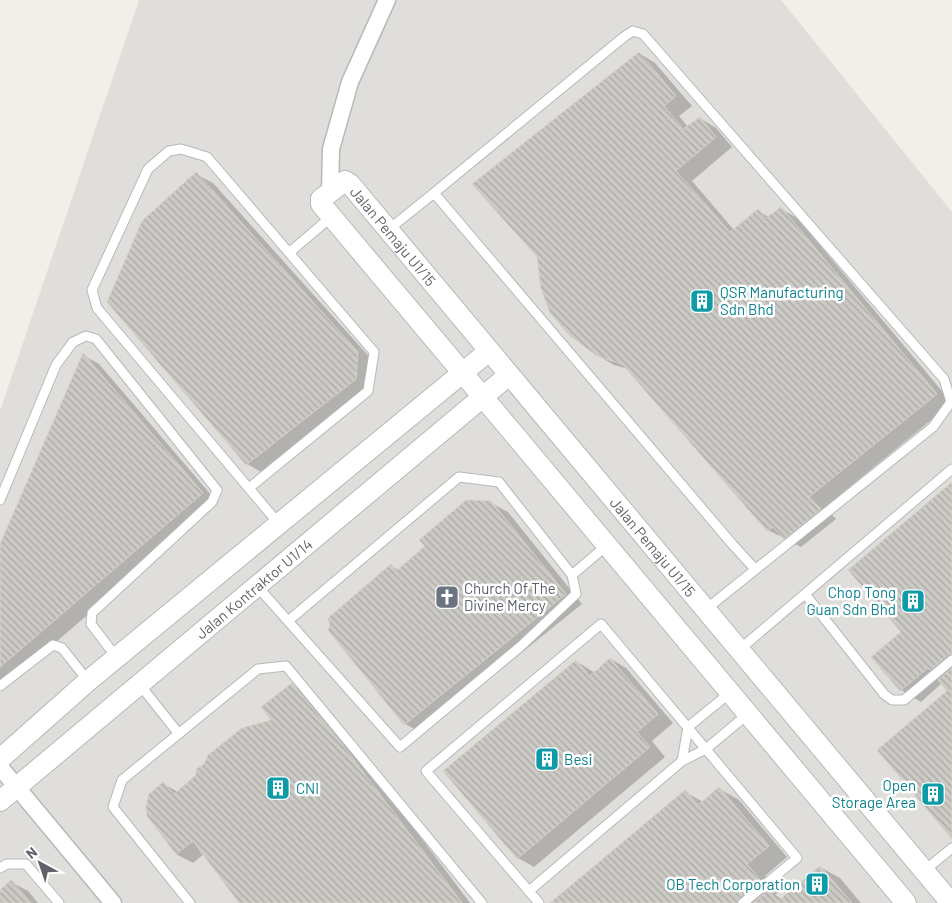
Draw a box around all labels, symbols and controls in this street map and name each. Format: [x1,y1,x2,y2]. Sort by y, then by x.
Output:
street label: Jalan Pemaju U1/15 [347,183,440,289]
place label: QSR Manufacturing Sdn Bhd [720,283,844,318]
building icon: QSR Manufacturing Sdn Bhd [689,288,715,314]
street label: Jalan Pemaju U1/15 [606,493,700,600]
street label: Jalan Kontraktor U1/14 [192,535,316,642]
place label: Church Of The Divine Mercy [464,579,556,614]
place label: Chop Tong Guan Sdn Bhd [806,583,896,618]
church icon: Church Of The Divine Mercy [434,584,460,610]
building icon: Chop Tong Guan Sdn Bhd [900,588,926,614]
building icon: Besi [534,746,560,772]
place label: Besi [564,750,592,768]
building icon: CNI [265,775,291,801]
place label: Open Storage Area [832,776,916,811]
place label: CNI [296,779,319,797]
building icon: Open Storage Area [920,781,946,807]
north arrow [15,838,65,888]
text: N [22,843,40,862]
building icon: OB Tech Corporation [804,871,830,897]
place label: OB Tech Corporation [666,875,800,893]

